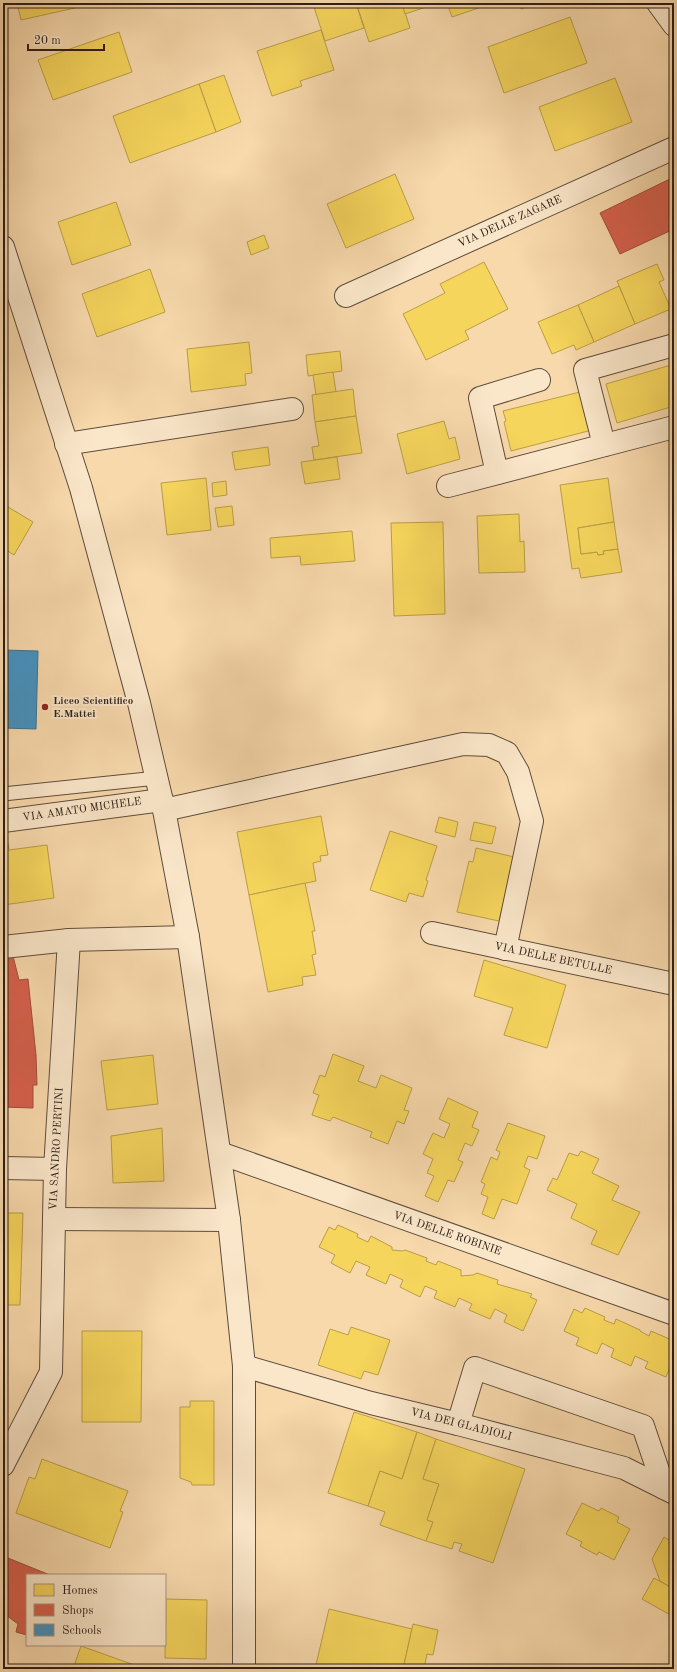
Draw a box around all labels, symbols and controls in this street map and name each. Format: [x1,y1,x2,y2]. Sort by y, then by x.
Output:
scale bar [28,26,104,52]
text: 20 m [34,35,61,47]
street label: VIA DELLE ZAGARE [456,194,564,250]
place label: Liceo Scientifico E.Mattei [53,696,134,720]
marker: Liceo Scientifico E.Mattei [40,702,50,712]
street label: VIA AMATO MICHELE [22,796,142,824]
street label: VIA DELLE BETULLE [493,941,613,977]
street label: VIA SANDRO PERTINI [48,1087,66,1211]
street label: VIA DELLE ROBINIE [391,1210,503,1258]
street label: VIA DEI GLADIOLI [409,1407,513,1443]
legend [26,1574,166,1646]
text: Homes [62,1585,98,1597]
text: Shops [62,1605,93,1617]
text: Schools [62,1625,102,1637]

